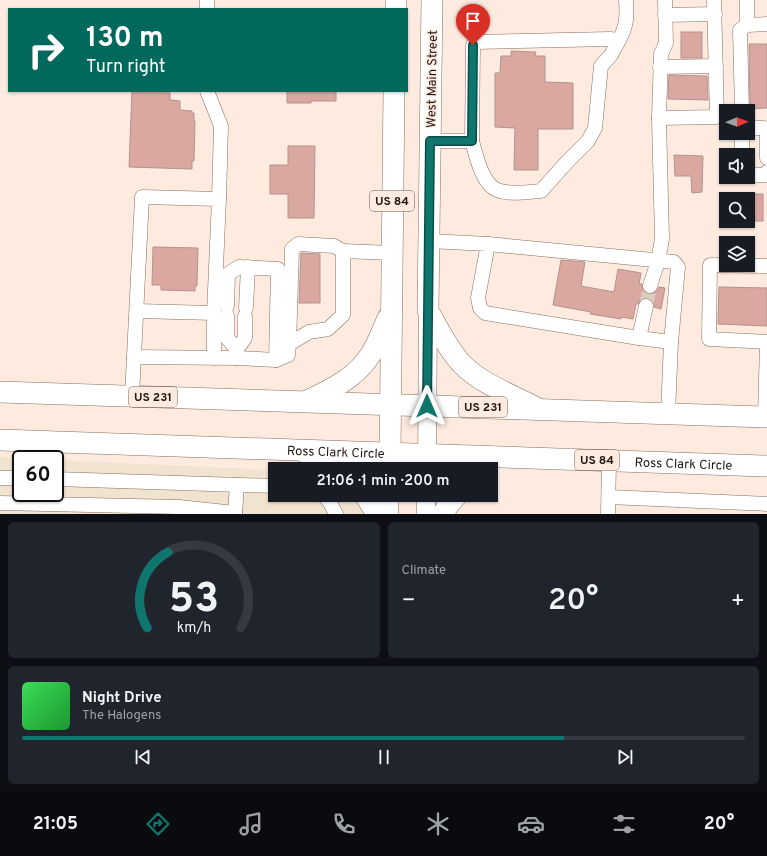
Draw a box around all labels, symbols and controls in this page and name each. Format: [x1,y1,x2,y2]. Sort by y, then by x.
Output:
pin [456,4,490,45]
icon: arrive [462,10,484,32]
text: 130 m [86,21,164,57]
icon: right [20,24,72,76]
street label: West Main Street [424,30,442,128]
text: Turn right [86,56,166,79]
north arrow [719,104,755,140]
map controls [719,104,755,272]
button: sound [719,148,755,184]
road number: US 84 [370,191,414,211]
button: search [719,192,755,228]
button: layers [719,236,755,272]
position arrow [406,385,448,427]
road number: US 231 [129,387,177,407]
road number: US 231 [459,397,507,417]
street label: Ross Clark Circle [287,444,385,463]
speed limit sign: 60 [12,450,64,502]
road number: US 84 [575,450,619,470]
street label: Ross Clark Circle [634,456,733,475]
text: 21:06 · 1 min · 200 m [317,472,449,491]
text: Climate [402,563,446,579]
text: 53 [169,574,219,627]
text: 20° [548,583,598,620]
text: − [402,588,416,615]
text: + [731,588,745,615]
text: km/h [176,619,211,637]
text: Night Drive [82,689,162,708]
text: The Halogens [82,708,161,724]
icon: previous [132,746,154,768]
icon: pause [373,746,395,768]
icon: next [614,746,636,768]
icon: directions [144,810,172,838]
icon: music [237,810,265,838]
icon: phone [330,810,358,838]
icon: climate [424,810,452,838]
icon: car [517,810,545,838]
icon: filters [610,810,638,838]
text: 21:05 [33,813,78,836]
text: 20° [704,813,734,836]

